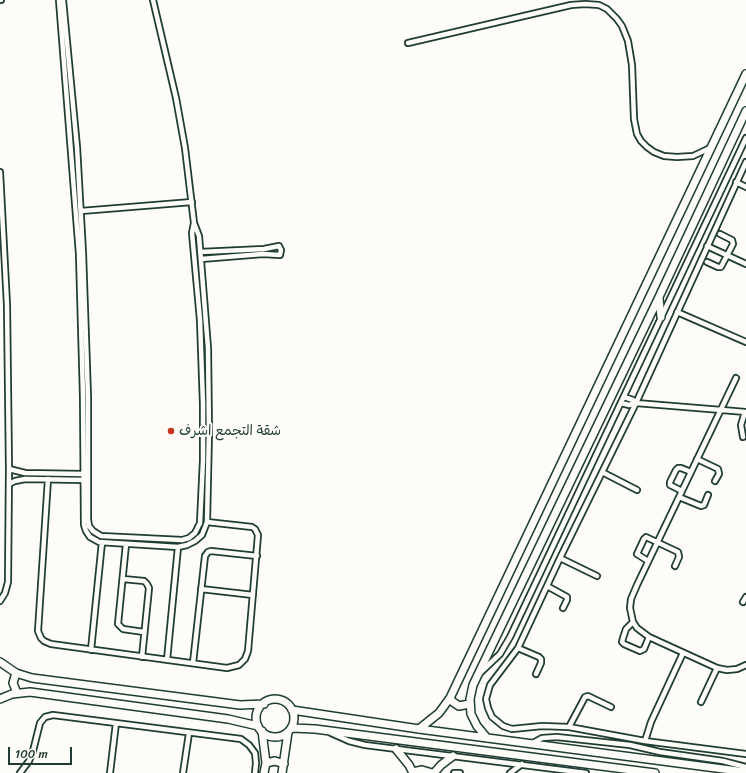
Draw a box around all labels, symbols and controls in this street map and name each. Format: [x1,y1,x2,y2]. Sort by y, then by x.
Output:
place label: شقة التجمع اشرف [179,423,281,439]
marker: شقة التجمع اشرف [166,426,176,436]
scale bar [10,739,74,765]
text: 100 m [15,743,48,765]

